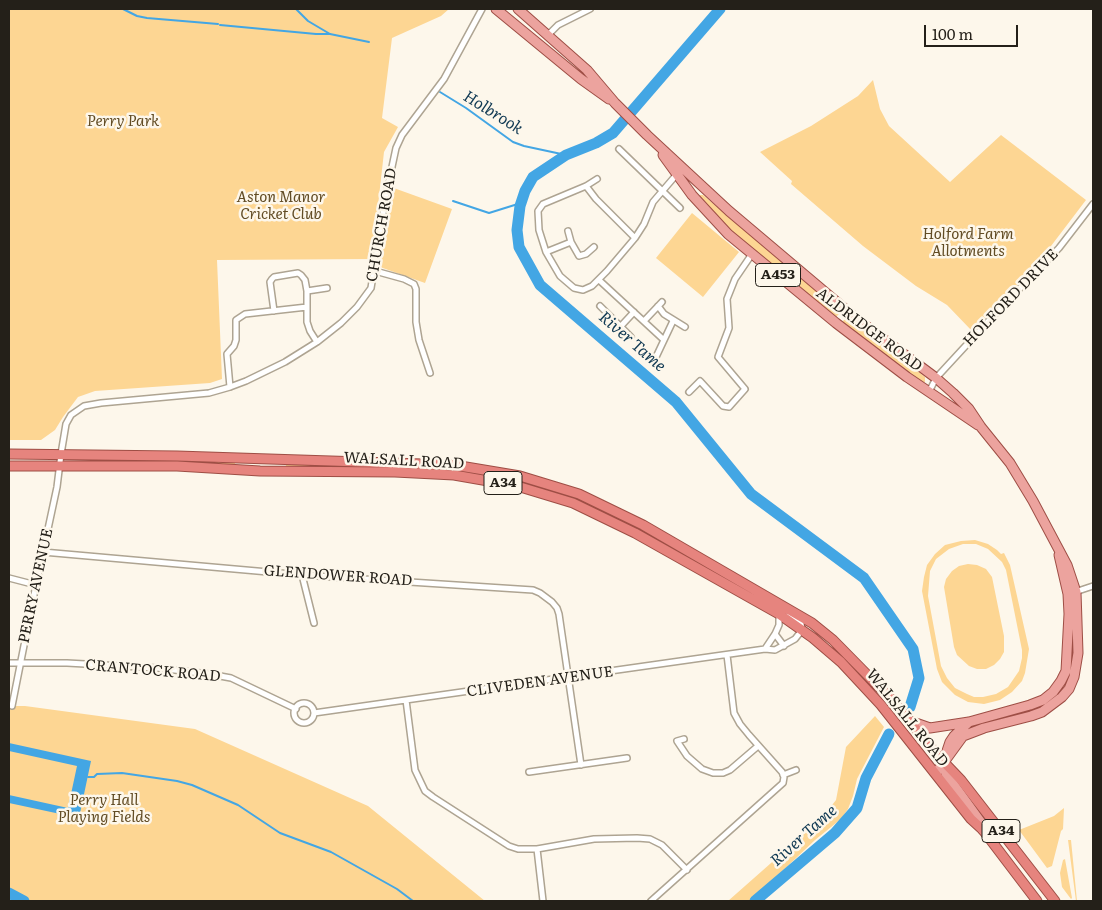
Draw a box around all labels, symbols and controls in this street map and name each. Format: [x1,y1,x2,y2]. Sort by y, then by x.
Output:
scale bar [927,15,1021,47]
text: 100 m [932,22,973,45]
water label: Holbrook [460,87,526,139]
park label: Perry Park [87,113,159,131]
street label: CHURCH ROAD [363,167,401,283]
park label: Aston Manor Cricket Club [237,189,325,224]
park label: Holford Farm Allotments [922,226,1014,261]
street label: HOLFORD DRIVE [960,246,1062,350]
road number: A453 [756,264,800,286]
street label: ALDRIDGE ROAD [813,284,925,376]
water label: River Tame [595,308,669,376]
street label: WALSALL ROAD [343,449,465,473]
road number: A34 [484,472,522,494]
street label: PERRY AVENUE [15,527,57,645]
street label: GLENDOWER ROAD [263,562,413,590]
street label: CRANTOCK ROAD [85,656,221,686]
street label: CLIVEDEN AVENUE [466,663,614,701]
street label: WALSALL ROAD [862,666,952,770]
park label: Perry Hall Playing Fields [58,792,150,827]
water label: River Tame [767,801,841,871]
road number: A34 [982,819,1020,842]

